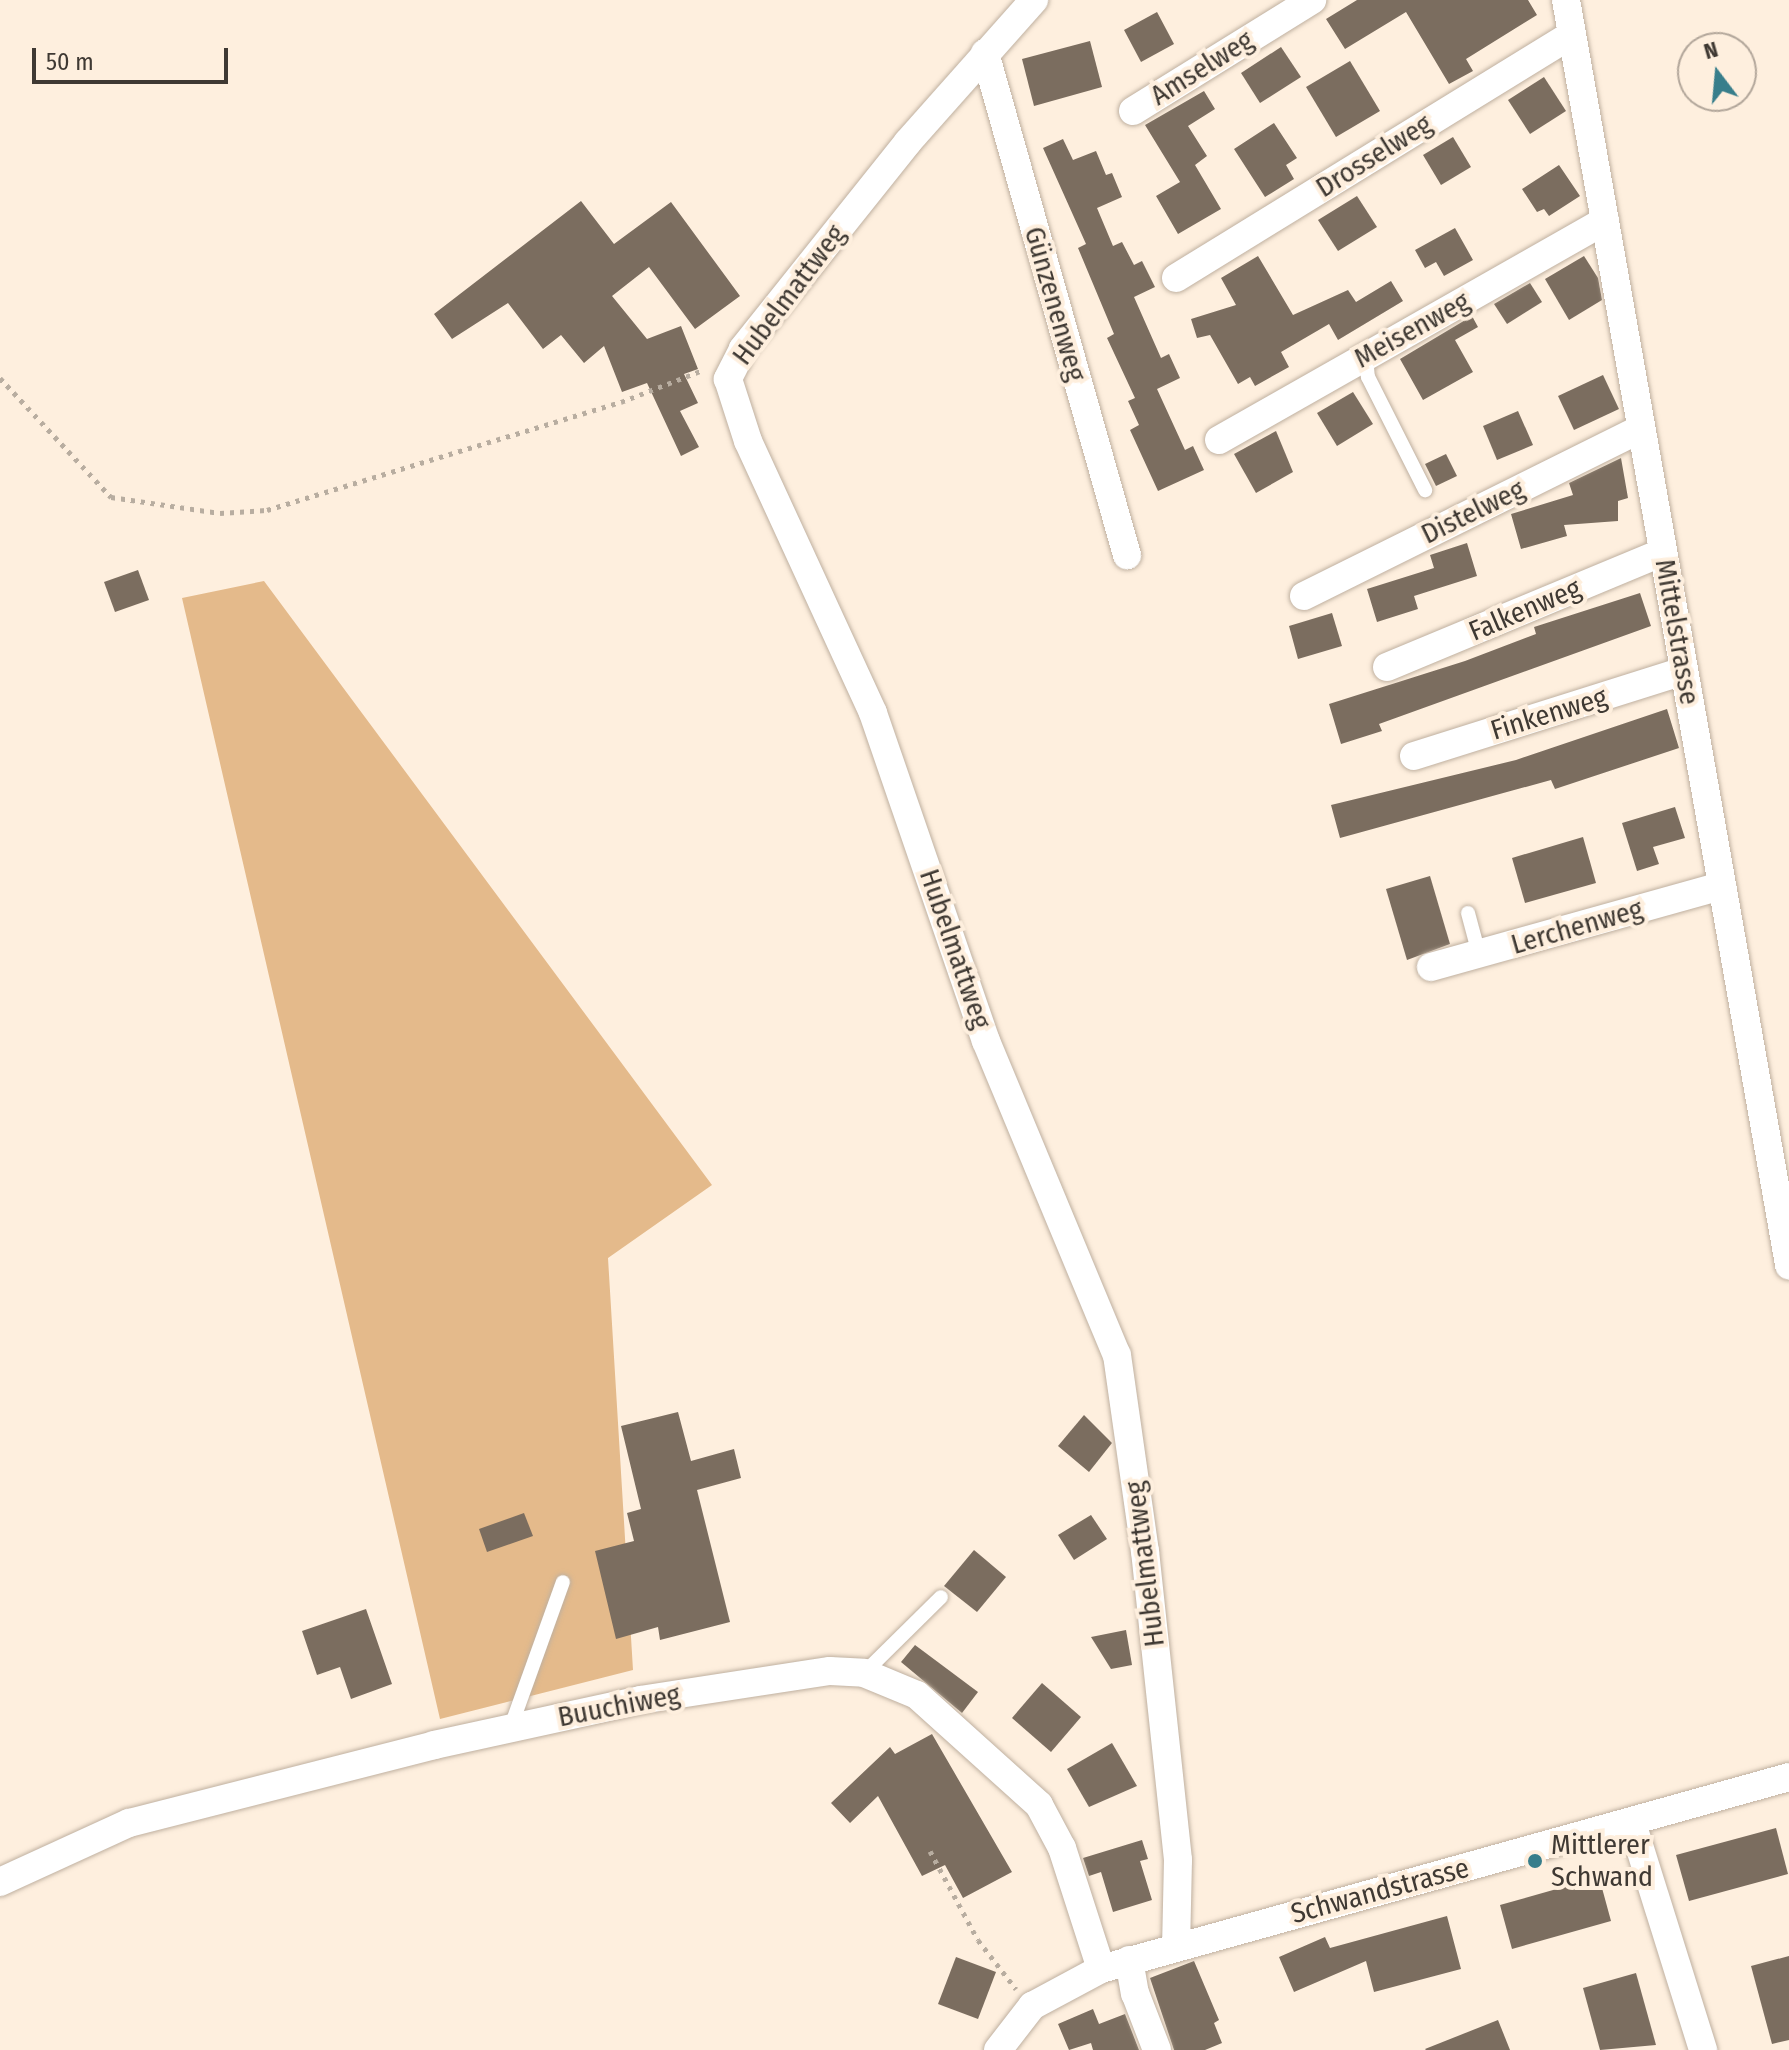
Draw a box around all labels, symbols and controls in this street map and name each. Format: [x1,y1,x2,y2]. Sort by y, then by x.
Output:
street label: Amselweg [1144,23,1260,113]
scale bar [36,32,232,82]
north arrow [1677,32,1757,112]
text: N [1701,36,1721,65]
text: 50 m [46,48,94,76]
street label: Drosselweg [1310,107,1438,205]
street label: Hubelmattweg [725,218,853,372]
street label: Günzenenweg [1017,223,1093,385]
street label: Meisenweg [1348,285,1476,375]
street label: Distelweg [1416,473,1530,551]
street label: Mittelstrasse [1648,557,1706,707]
street label: Falkenweg [1464,571,1586,649]
street label: Finkenweg [1487,680,1611,748]
street label: Hubelmattweg [912,865,998,1033]
street label: Lerchenweg [1507,892,1647,962]
street label: Hubelmattweg [1118,1479,1172,1649]
street label: Buuchiweg [555,1678,683,1734]
place label: Mittlerer Schwand [1551,1828,1653,1894]
street label: Schwandstrasse [1287,1851,1473,1931]
marker: Mittlerer Schwand [1526,1852,1544,1870]

